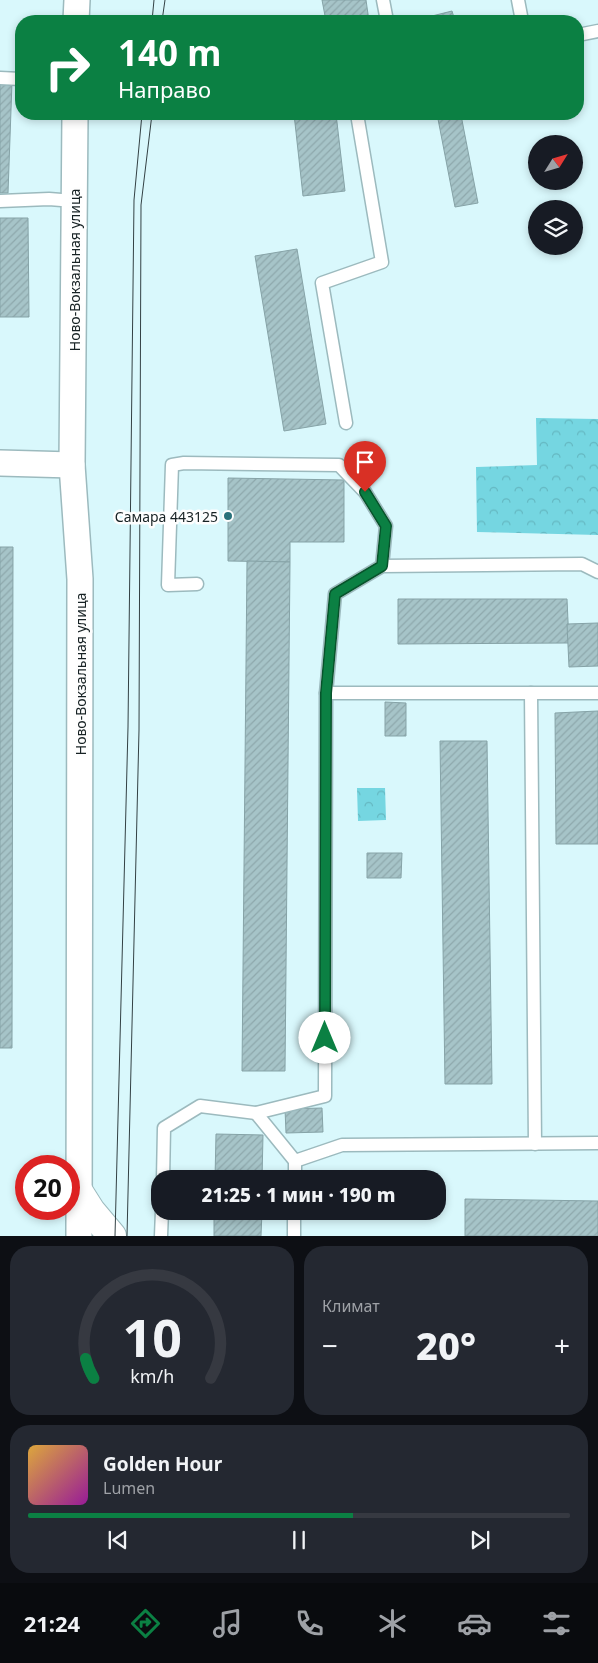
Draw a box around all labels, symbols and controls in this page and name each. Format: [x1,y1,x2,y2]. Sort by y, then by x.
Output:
text: 140 m [118,29,221,76]
icon: right [35,35,100,100]
text: Направо [118,74,211,104]
north arrow [528,135,582,190]
map controls [528,135,583,255]
street label: Ново-Вокзальная улица [65,189,84,351]
button: layers [528,200,583,255]
pin [344,441,386,492]
icon: arrive [351,448,379,476]
place label: Самара 443125 [115,507,218,526]
marker: Самара 443125 [222,510,234,522]
street label: Ново-Вокзальная улица [71,593,90,755]
position arrow [298,1011,350,1063]
speed limit sign: 20 [15,1155,80,1220]
text: 21:25 · 1 мин · 190 m [202,1182,395,1208]
text: Климат [322,1295,380,1317]
text: 10 [122,1301,182,1372]
text: 20° [416,1319,476,1371]
text: − [322,1326,338,1364]
text: + [554,1326,570,1364]
text: km/h [130,1364,174,1388]
text: Golden Hour [103,1451,222,1477]
text: Lumen [103,1477,155,1499]
icon: previous [104,1526,132,1554]
icon: pause [285,1526,313,1554]
icon: next [466,1526,494,1554]
icon: directions [128,1606,163,1641]
icon: music [210,1606,245,1641]
icon: phone [292,1606,327,1641]
icon: climate [375,1606,410,1641]
icon: car [457,1606,492,1641]
icon: filters [539,1606,574,1641]
text: 21:24 [24,1608,80,1638]

